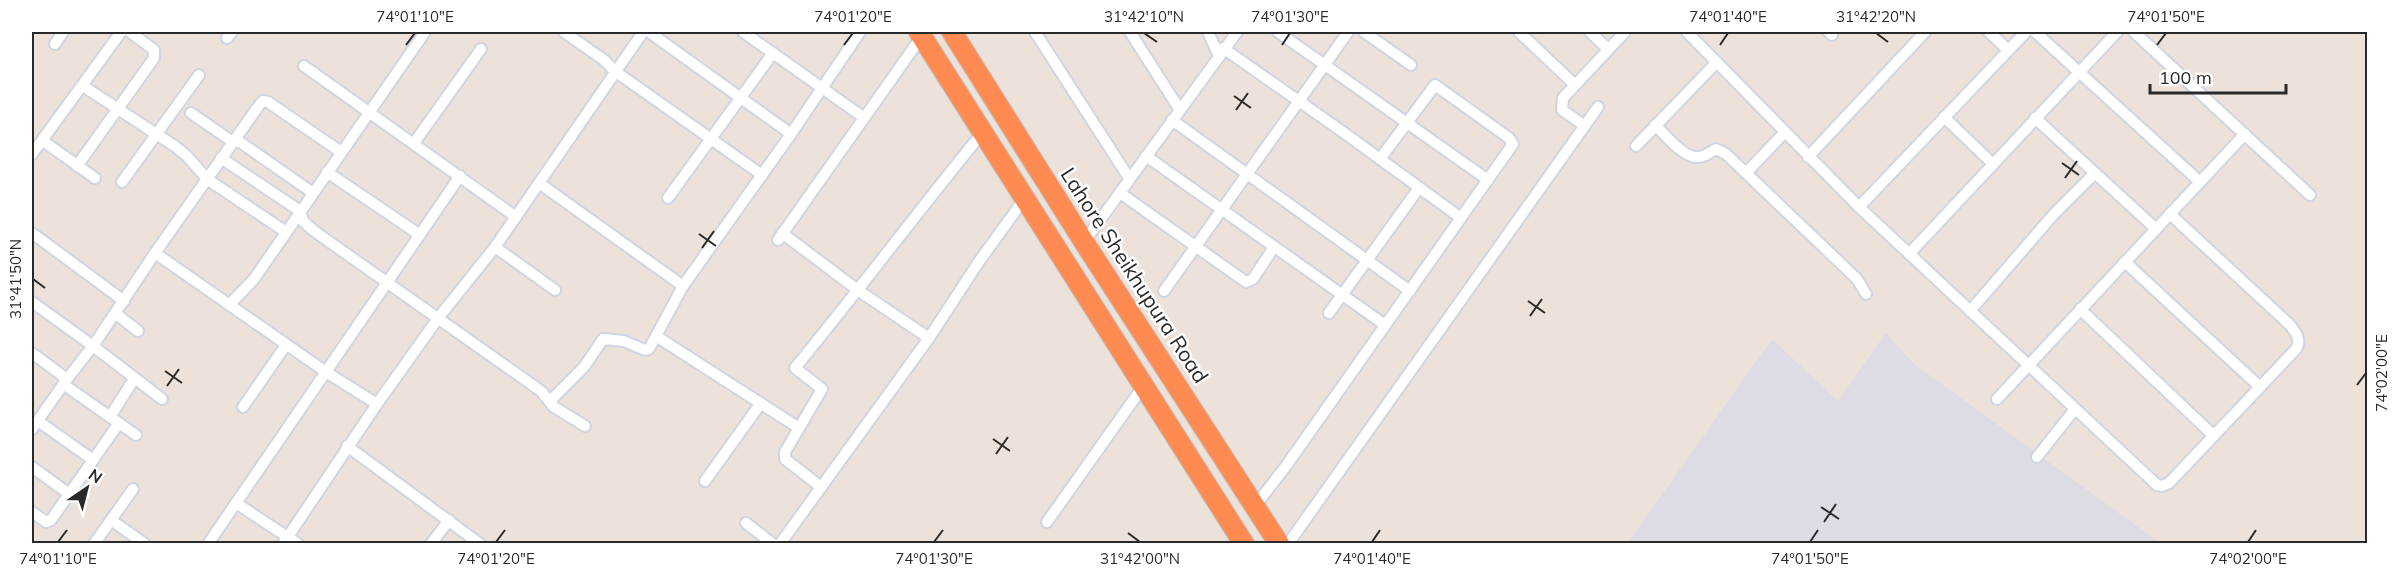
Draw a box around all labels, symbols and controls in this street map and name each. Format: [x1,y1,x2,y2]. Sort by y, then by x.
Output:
text: 74°01'10"E [376,7,454,26]
text: 74°01'20"E [814,7,892,26]
text: 31°42'10"N [1104,7,1184,26]
text: 74°01'30"E [1251,7,1329,26]
text: 74°01'40"E [1689,7,1767,26]
text: 31°42'20"N [1836,7,1916,26]
text: 74°01'50"E [2127,7,2205,26]
scale bar [2150,57,2286,95]
text: 100 m [2159,66,2212,89]
street label: Lahore Sheikhupura Road [1056,162,1214,388]
text: 31°41'50"N [6,239,25,319]
text: 74°02'00"E [2372,334,2391,412]
north arrow [57,458,117,518]
text: N [85,464,106,487]
text: 74°01'10"E [19,549,97,568]
text: 74°01'20"E [457,549,535,568]
text: 74°01'30"E [895,549,973,568]
text: 31°42'00"N [1100,549,1180,568]
text: 74°01'40"E [1333,549,1411,568]
text: 74°01'50"E [1771,549,1849,568]
text: 74°02'00"E [2209,549,2287,568]

